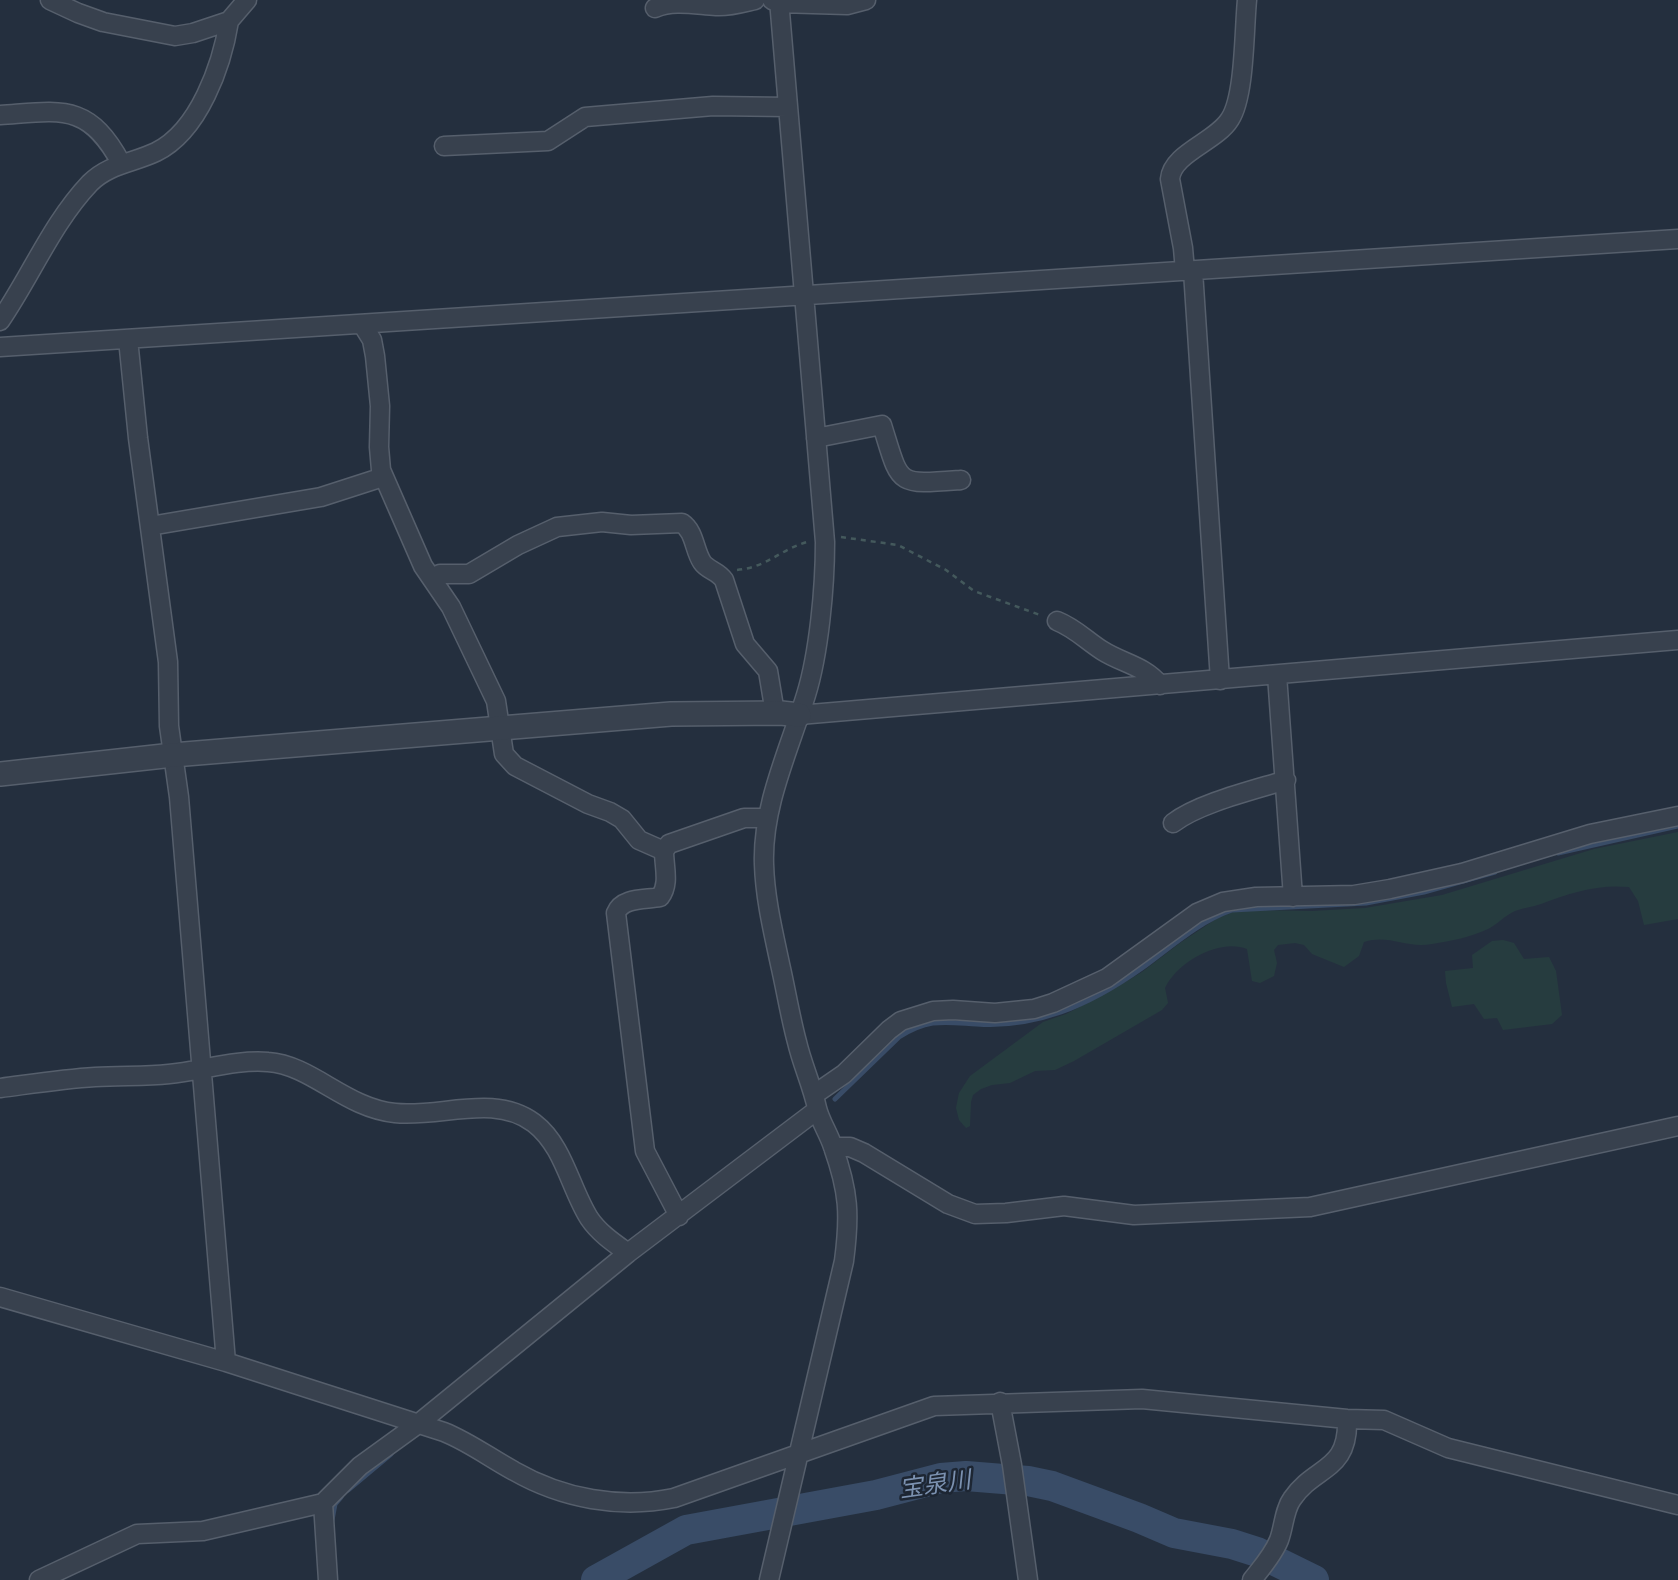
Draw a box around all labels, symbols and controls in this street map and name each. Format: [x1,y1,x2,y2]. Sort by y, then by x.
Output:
water label: 宝泉川 [897,1466,973,1504]

